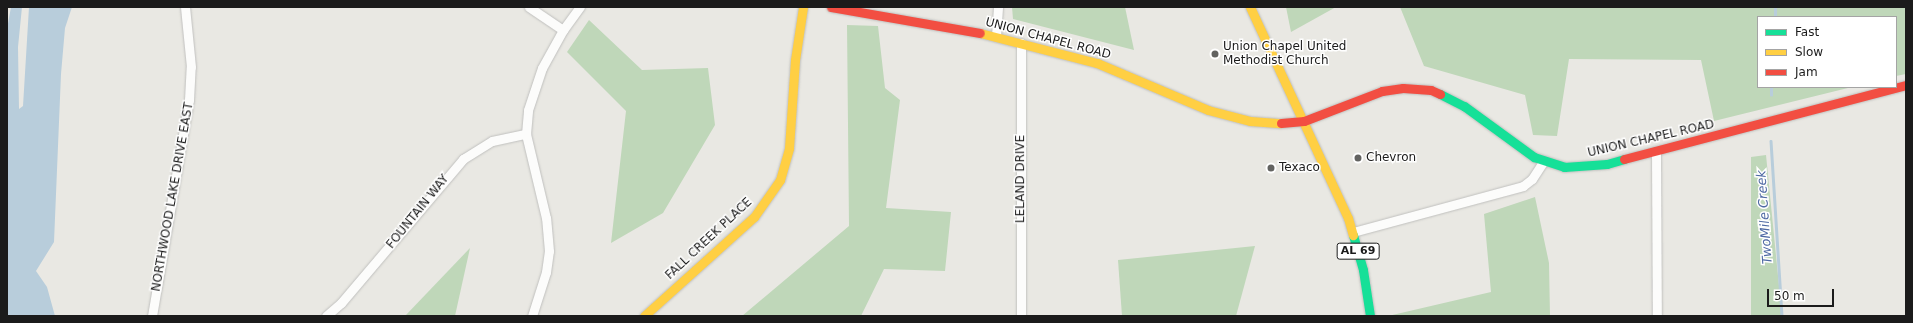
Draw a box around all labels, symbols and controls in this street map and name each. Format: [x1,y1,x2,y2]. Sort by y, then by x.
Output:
street label: UNION CHAPEL ROAD [984,15,1112,63]
legend [1757,16,1897,88]
text: Fast [1795,25,1819,39]
place label: Union Chapel United Methodist Church [1223,40,1346,68]
text: Slow [1795,45,1823,59]
marker: Union Chapel United Methodist Church [1210,49,1220,59]
text: Jam [1795,65,1818,79]
street label: NORTHWOOD LAKE DRIVE EAST [149,101,197,293]
street label: UNION CHAPEL ROAD [1586,117,1716,161]
street label: LELAND DRIVE [1014,135,1028,223]
place label: Chevron [1366,151,1416,165]
marker: Chevron [1353,153,1363,163]
place label: Texaco [1279,161,1320,175]
marker: Texaco [1266,163,1276,173]
water label: TwoMile Creek [1754,170,1776,264]
street label: FOUNTAIN WAY [384,172,452,252]
street label: FALL CREEK PLACE [663,195,755,283]
road number: AL 69 [1336,242,1380,260]
scale bar [1769,281,1836,307]
text: 50 m [1774,289,1805,303]

